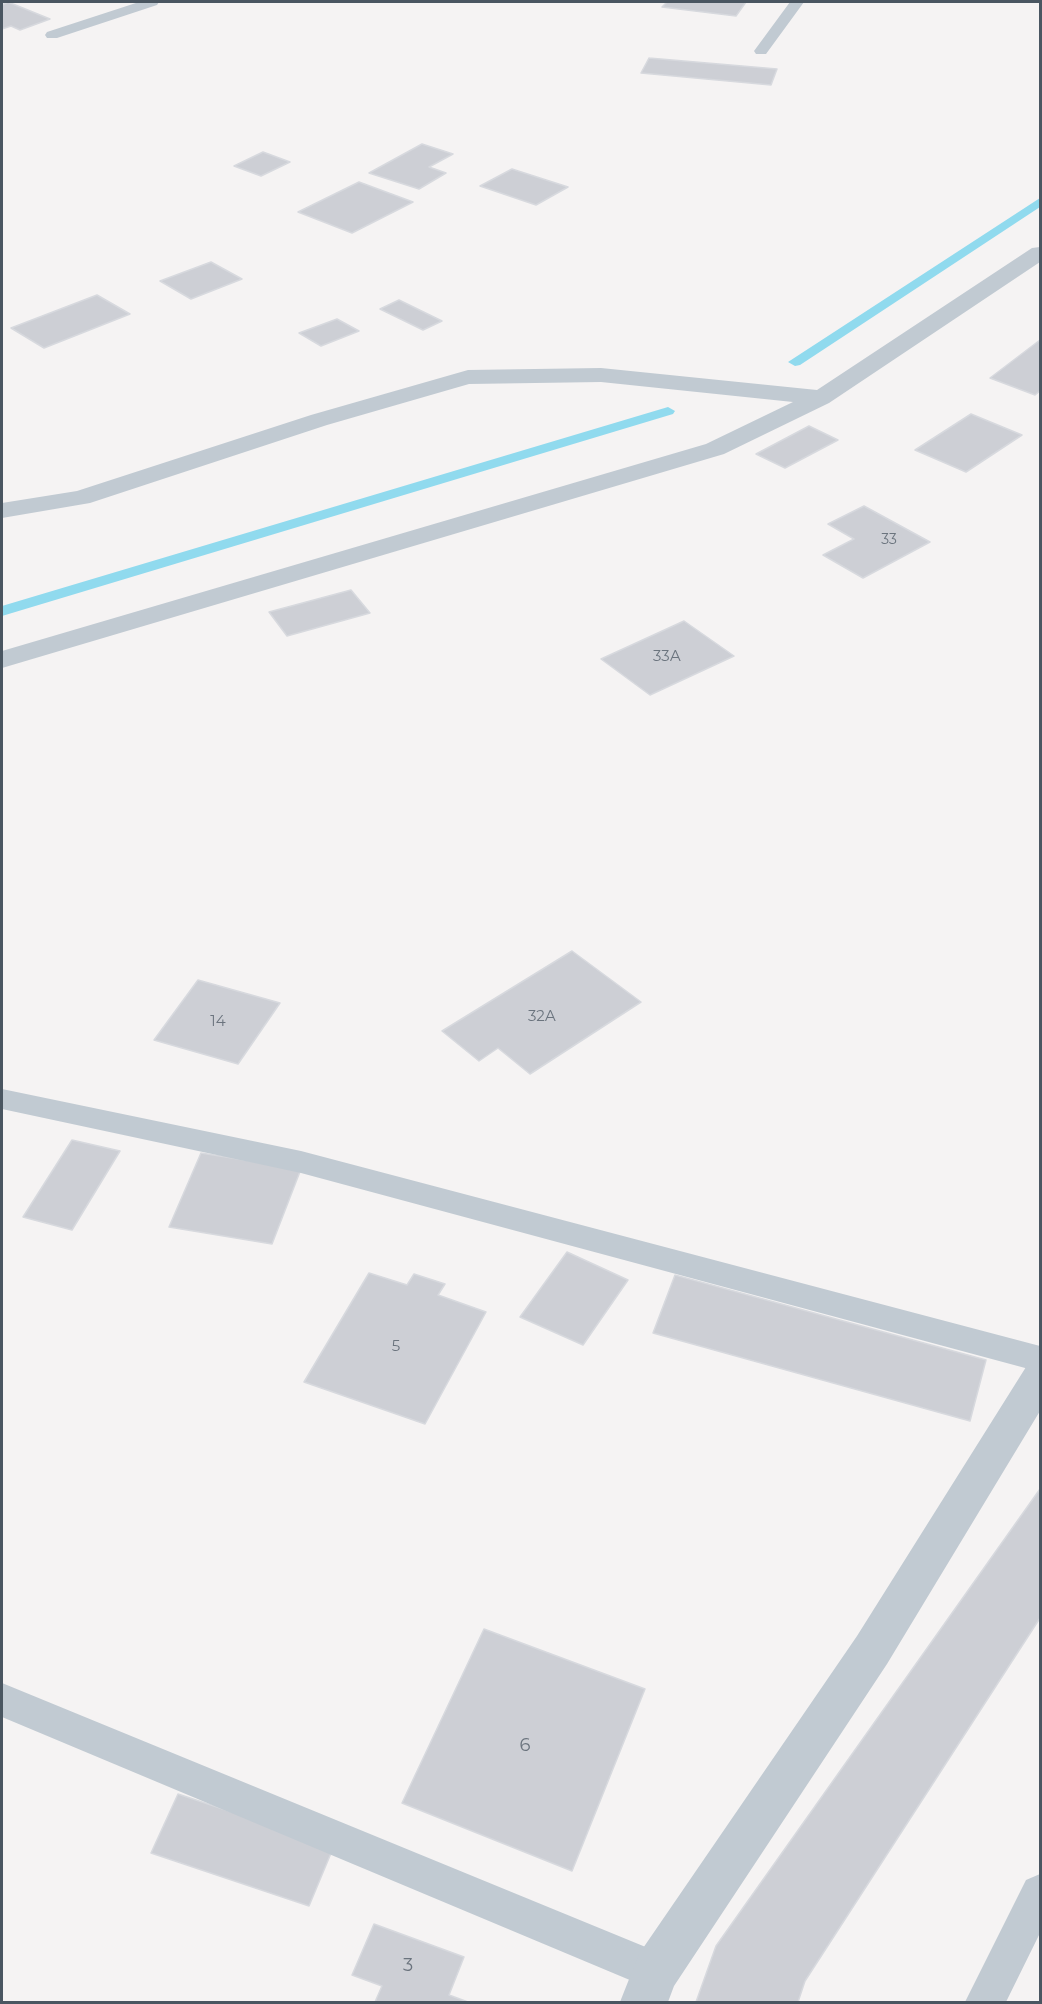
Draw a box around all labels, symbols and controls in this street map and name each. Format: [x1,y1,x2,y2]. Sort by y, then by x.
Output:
house number: 33 [881,532,897,548]
house number: 33А [653,648,681,666]
house number: 32А [528,1008,556,1026]
house number: 14 [210,1013,226,1031]
house number: 5 [392,1338,400,1356]
house number: 6 [520,1735,530,1757]
house number: 3 [403,1955,413,1977]

